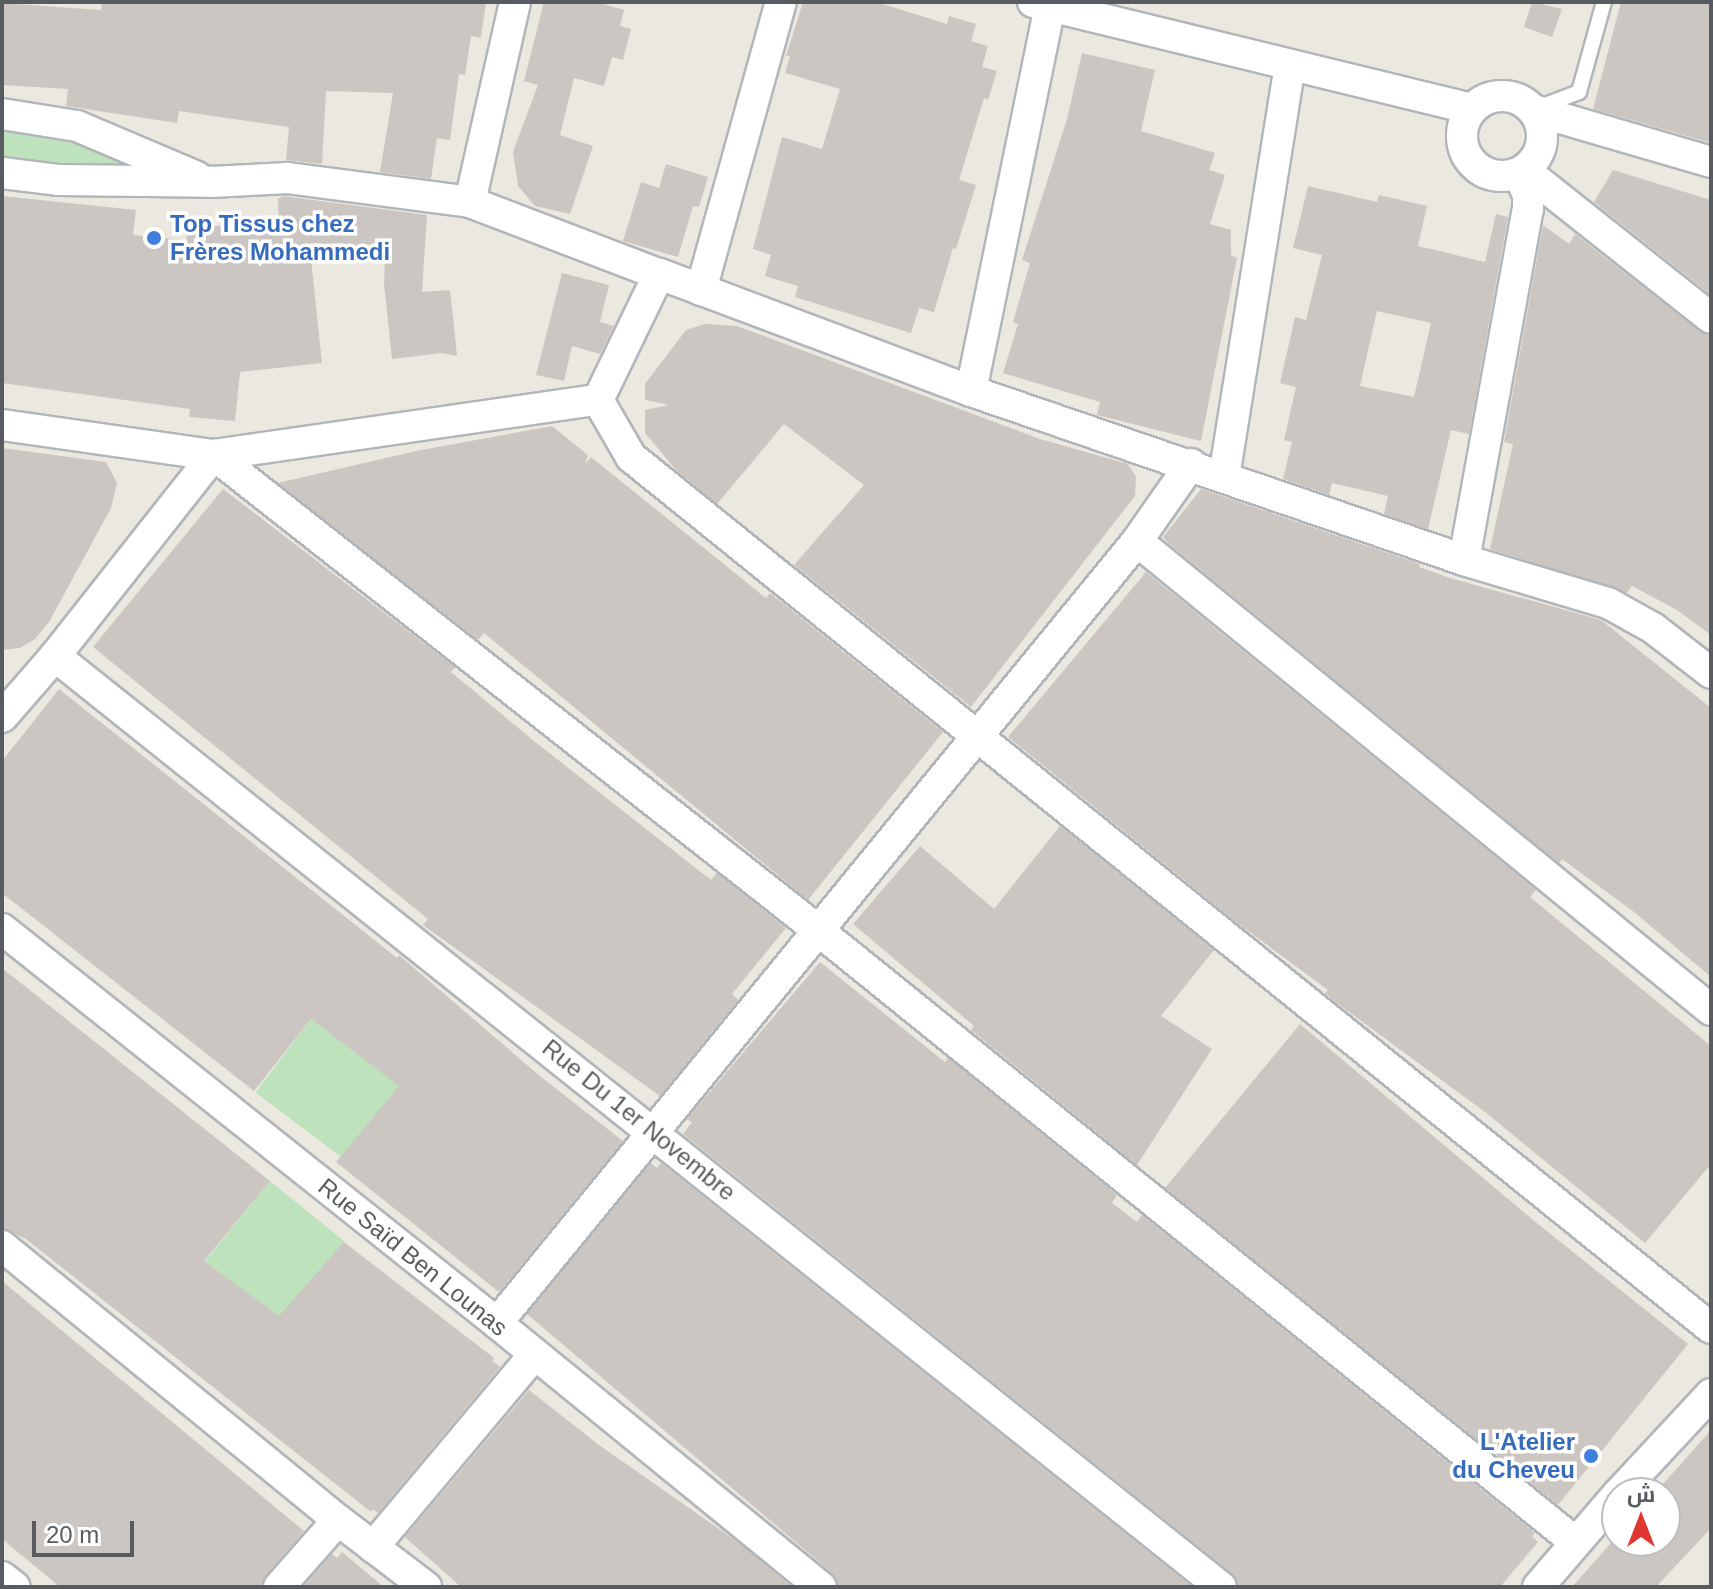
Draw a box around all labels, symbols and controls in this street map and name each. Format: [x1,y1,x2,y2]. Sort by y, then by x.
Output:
place label: Top Tissus chez Frères Mohammedi [170,210,390,266]
marker: Top Tissus chez Frères Mohammedi [145,229,163,247]
street label: Rue Du 1er Novembre [537,1033,741,1207]
street label: Rue Saïd Ben Lounas [313,1172,513,1342]
place label: L'Atelier du Cheveu [1452,1428,1575,1484]
marker: L'Atelier du Cheveu [1582,1447,1600,1465]
north arrow [1601,1477,1681,1557]
text: ش [1627,1482,1655,1507]
scale bar [36,1505,138,1555]
text: 20 m [46,1521,99,1548]

